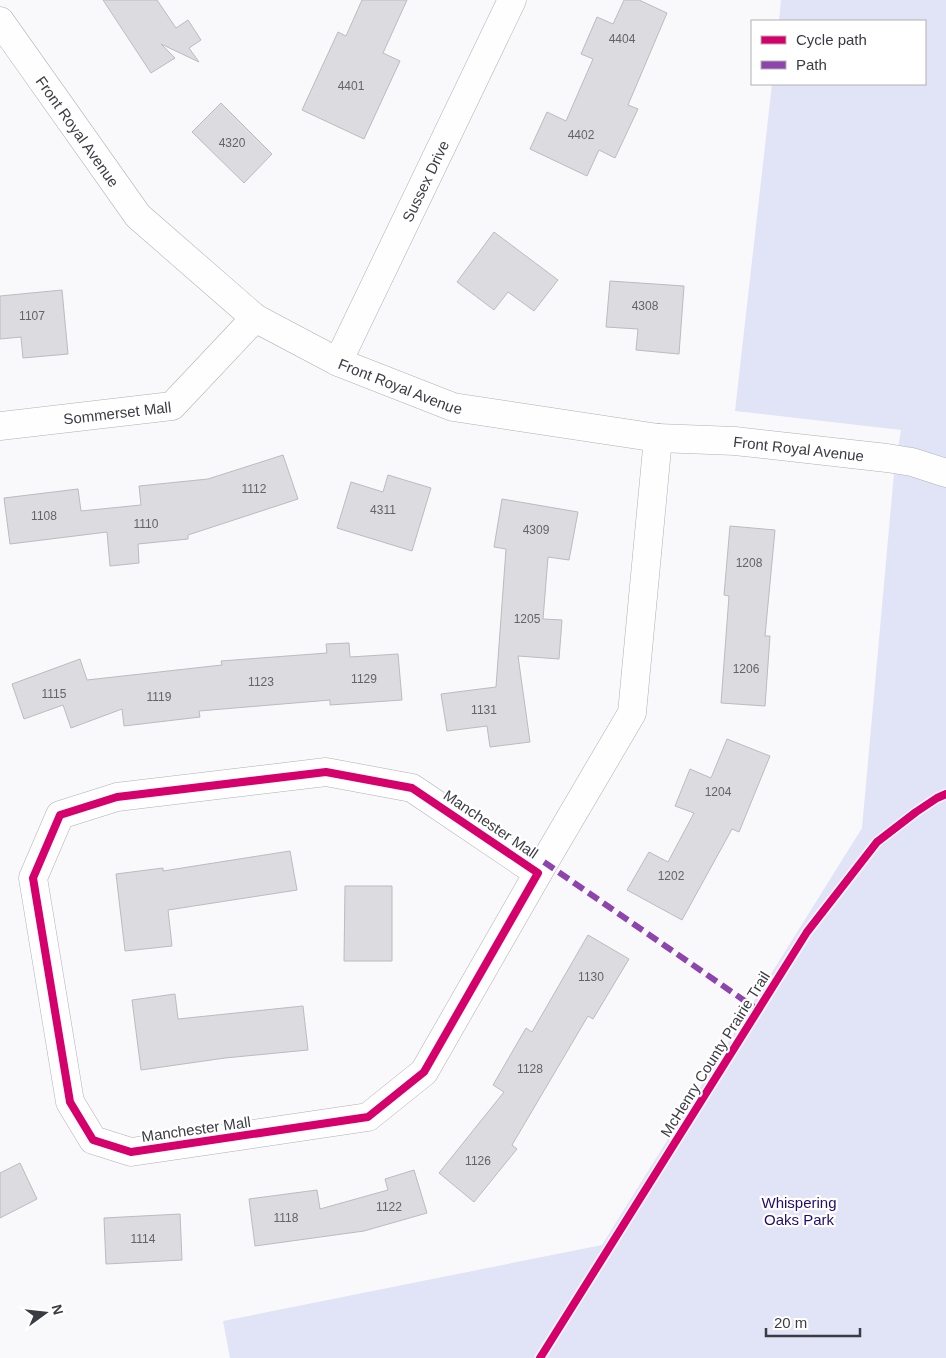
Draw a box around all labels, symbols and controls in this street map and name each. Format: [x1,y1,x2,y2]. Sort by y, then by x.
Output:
legend [751,20,926,85]
text: Cycle path [796,31,867,48]
house number: 4404 [609,32,636,46]
text: Path [796,56,827,73]
street label: Front Royal Avenue [33,73,123,190]
house number: 4401 [338,79,365,93]
house number: 4402 [568,128,595,142]
house number: 4320 [219,136,246,150]
street label: Sussex Drive [398,137,452,224]
house number: 4308 [632,299,659,313]
house number: 1107 [19,309,45,323]
street label: Front Royal Avenue [336,355,463,417]
street label: Sommerset Mall [62,398,172,427]
street label: Front Royal Avenue [732,432,865,464]
house number: 1112 [242,482,267,496]
house number: 4311 [370,503,396,517]
house number: 1108 [31,509,57,523]
house number: 1110 [134,517,159,531]
house number: 4309 [523,523,550,537]
house number: 1208 [736,556,763,570]
house number: 1205 [514,612,541,626]
house number: 1206 [733,662,760,676]
house number: 1129 [351,672,377,686]
house number: 1123 [248,675,274,689]
house number: 1115 [42,687,67,701]
house number: 1119 [147,690,172,704]
house number: 1131 [471,703,497,717]
house number: 1204 [705,785,732,799]
street label: Manchester Mall [441,786,541,862]
house number: 1202 [658,869,685,883]
street label: McHenry County Prairie Trail [657,968,773,1140]
house number: 1130 [578,970,604,984]
house number: 1128 [517,1062,543,1076]
street label: Manchester Mall [140,1113,252,1145]
house number: 1126 [465,1154,491,1168]
park label: Whispering Oaks Park [761,1194,837,1228]
house number: 1122 [376,1200,402,1214]
house number: 1118 [274,1211,299,1225]
house number: 1114 [131,1232,156,1246]
north arrow [20,1288,70,1338]
text: N [49,1303,67,1317]
scale bar [766,1306,860,1338]
text: 20 m [774,1314,807,1331]

